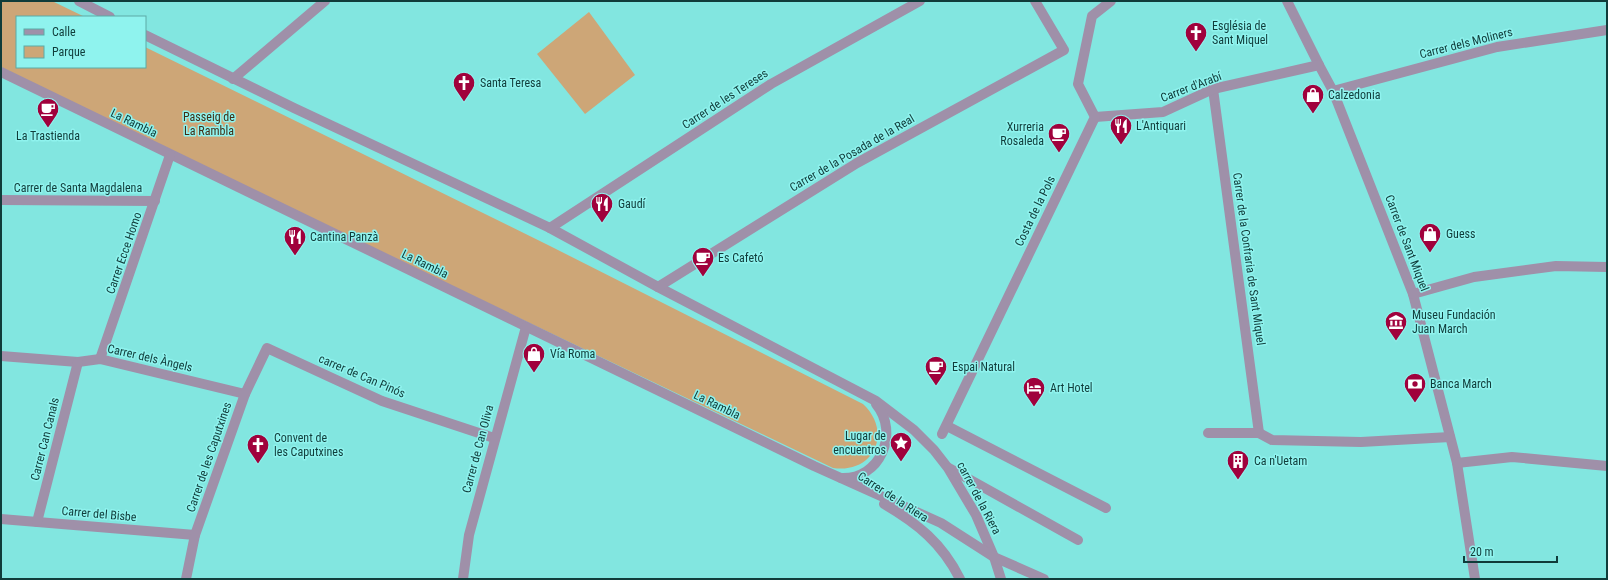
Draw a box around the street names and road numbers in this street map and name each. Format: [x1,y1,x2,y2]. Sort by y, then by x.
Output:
street label: Carrer dels Moliners [1418,25,1514,61]
street label: Carrer de les Tereses [679,66,771,132]
street label: Carrer d'Arabí [1159,69,1224,105]
street label: La Rambla [109,106,160,140]
street label: Carrer de la Posada de la Real [787,112,917,194]
street label: Carrer de la Confraria de Sant Miquel [1230,172,1268,346]
street label: Costa de la Pols [1012,173,1058,249]
street label: Carrer de Santa Magdalena [14,181,142,195]
street label: Carrer de Sant Miquel [1382,193,1432,293]
street label: Carrer Ecce Homo [103,210,145,296]
street label: La Rambla [400,247,451,281]
street label: Carrer dels Àngels [106,340,194,375]
street label: carrer de Can Pinós [317,351,407,401]
street label: La Rambla [692,388,743,422]
street label: Carrer Can Canals [28,396,62,482]
street label: Carrer de les Caputxines [184,400,234,514]
street label: Carrer de Can Oliva [459,403,497,495]
street label: carrer de la Riera [954,459,1004,537]
street label: Carrer de la Riera [855,469,931,525]
street label: Carrer del Bisbe [61,504,137,524]

